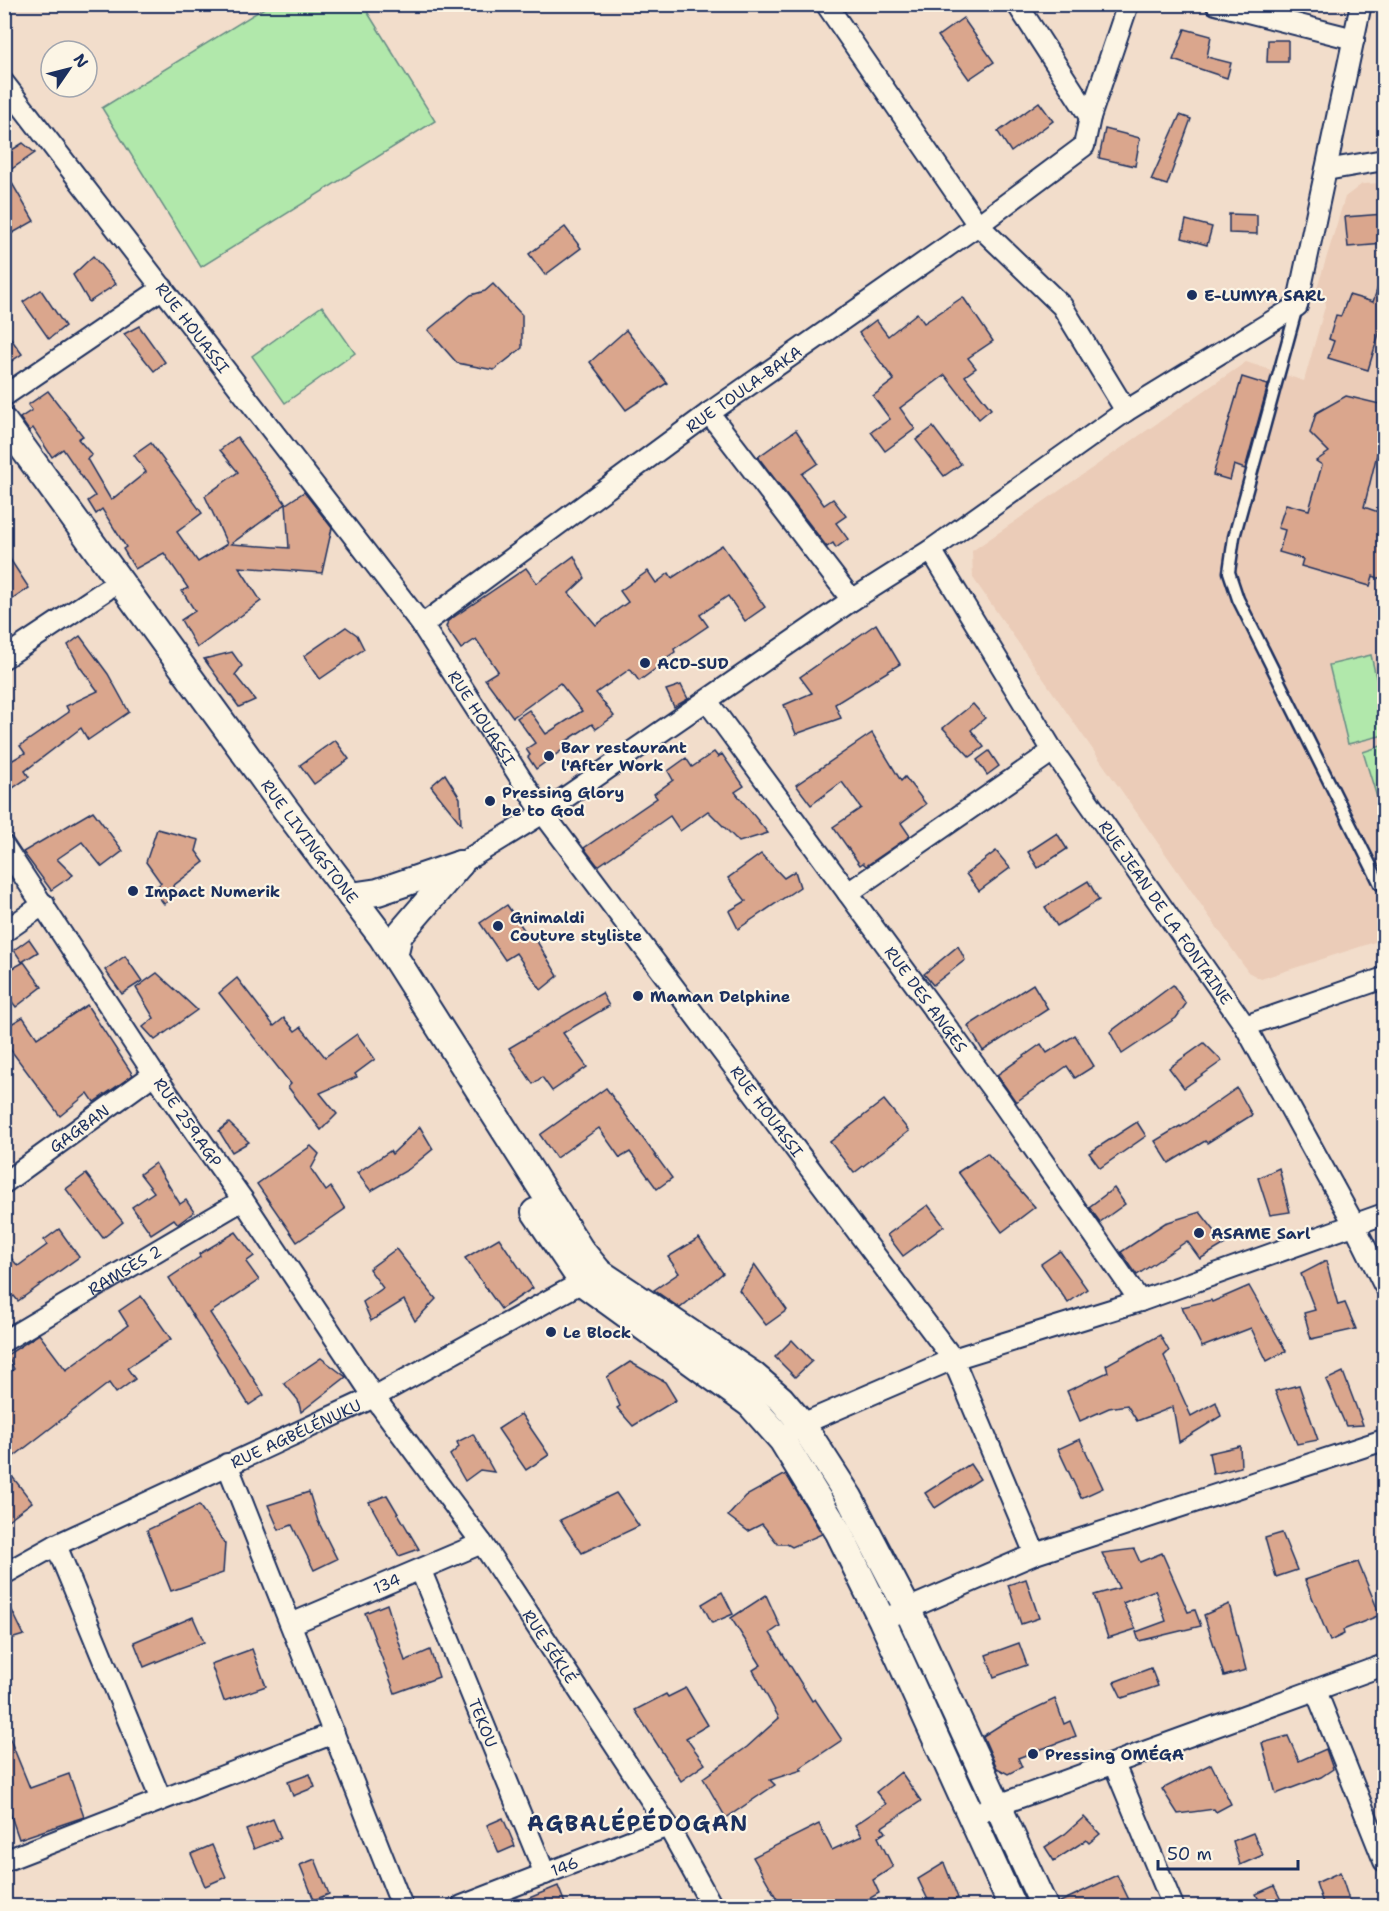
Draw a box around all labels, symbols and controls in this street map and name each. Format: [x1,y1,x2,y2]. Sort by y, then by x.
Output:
north arrow [39,39,99,99]
text: N [69,49,93,72]
street label: RUE HOUASSI [151,278,234,377]
place label: E-LUMYA SARL [1204,285,1325,306]
marker: E-LUMYA SARL [1185,288,1199,302]
street label: RUE TOULA-BAKA [681,341,806,437]
place label: ACD-SUD [657,653,729,674]
marker: ACD-SUD [638,656,652,670]
street label: RUE HOUASSI [443,666,520,770]
place label: Bar restaurant l'After Work [561,737,687,776]
marker: Bar restaurant l'After Work [542,749,556,763]
street label: RUE LIVINGSTONE [257,775,363,907]
place label: Pressing Glory be to God [502,782,624,821]
marker: Pressing Glory be to God [483,794,497,808]
street label: RUE JEAN DE LA FONTAINE [1094,816,1237,1008]
place label: Impact Numerik [145,881,280,902]
marker: Impact Numerik [126,884,140,898]
place label: Gnimaldi Couture styliste [510,907,643,946]
marker: Gnimaldi Couture styliste [491,919,505,933]
street label: RUE DES ANGES [880,942,972,1056]
place label: Maman Delphine [650,986,791,1007]
marker: Maman Delphine [631,989,645,1003]
street label: RUE HOUASSI [726,1061,808,1161]
street label: RUE 259.AGP [149,1074,227,1171]
street label: GAGBAN [45,1100,113,1157]
place label: ASAME Sarl [1211,1223,1311,1244]
marker: ASAME Sarl [1192,1226,1206,1240]
street label: RAMSÈS 2 [84,1240,165,1300]
place label: Le Block [563,1322,631,1343]
marker: Le Block [544,1325,558,1339]
street label: RUE AGBÉLÉNUKU [227,1394,364,1473]
street label: 134 [370,1568,404,1598]
street label: RUE SÉKLÉ [518,1605,582,1687]
street label: TEKOU [464,1695,503,1750]
place label: Pressing OMÉGA [1045,1744,1184,1765]
marker: Pressing OMÉGA [1026,1747,1040,1761]
district label: AGBALÉPÉDOGAN [527,1807,749,1838]
scale bar [1158,1833,1298,1871]
text: 50 m [1167,1842,1212,1866]
street label: 146 [548,1851,581,1881]

